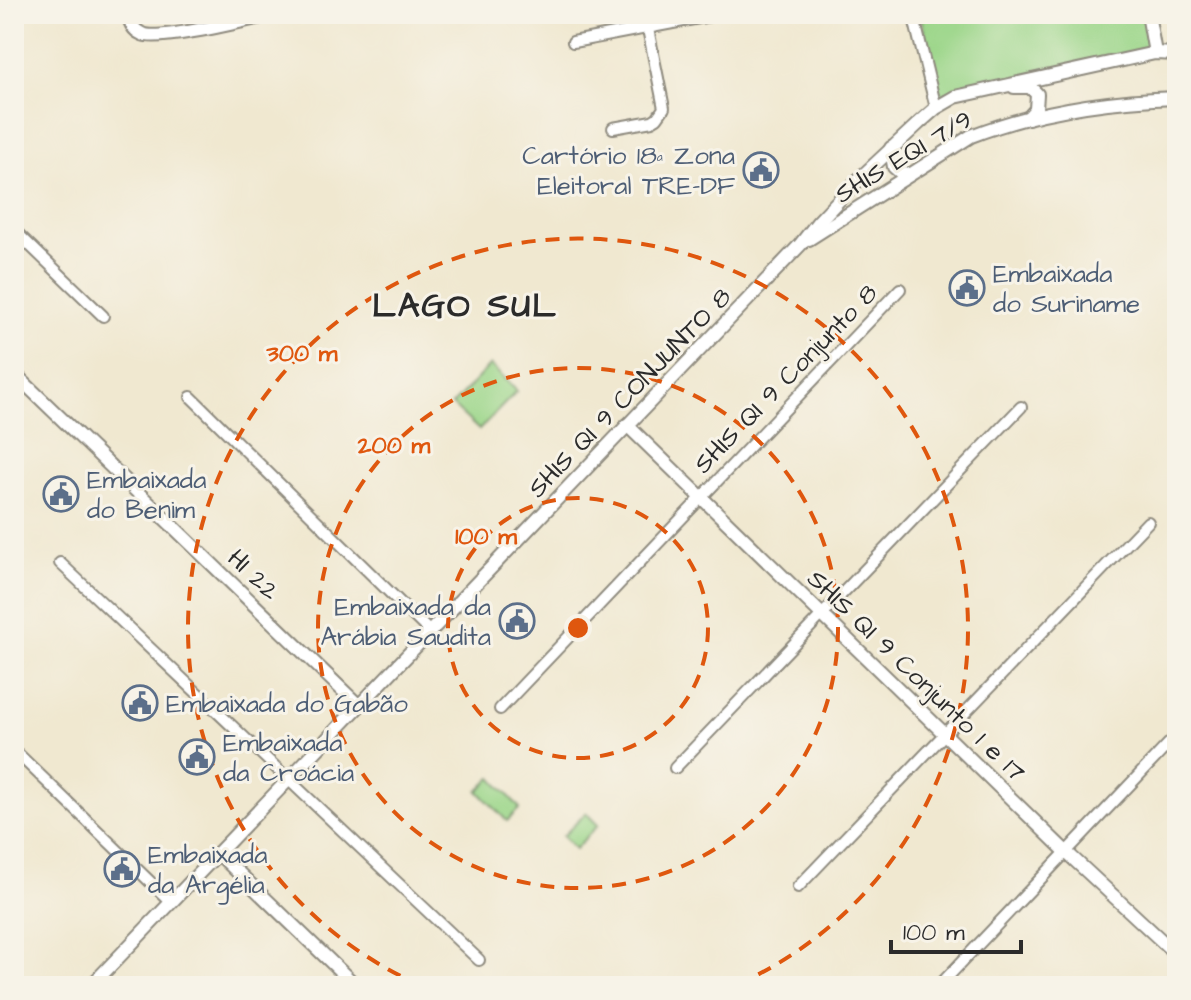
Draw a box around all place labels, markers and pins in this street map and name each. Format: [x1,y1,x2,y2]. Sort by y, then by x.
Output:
place label: Cartório 18ª Zona Eleitoral TRE-DF [522,138,735,204]
public building icon: Cartório 18ª Zona Eleitoral TRE-DF [742,151,780,189]
place label: Embaixada do Suriname [993,256,1140,322]
public building icon: Embaixada do Suriname [948,269,986,307]
place label: Embaixada do Benim [87,462,206,528]
public building icon: Embaixada do Benim [42,475,80,513]
place label: Embaixada da Arábia Saudita [320,589,491,655]
public building icon: Embaixada da Arábia Saudita [498,602,536,640]
centre of rings [564,614,592,642]
public building icon: Embaixada do Gabão [121,684,159,722]
place label: Embaixada do Gabão [166,686,408,722]
place label: Embaixada da Croácia [223,725,354,791]
public building icon: Embaixada da Croácia [178,738,216,776]
place label: Embaixada da Argélia [148,837,267,905]
public building icon: Embaixada da Argélia [103,850,141,888]

